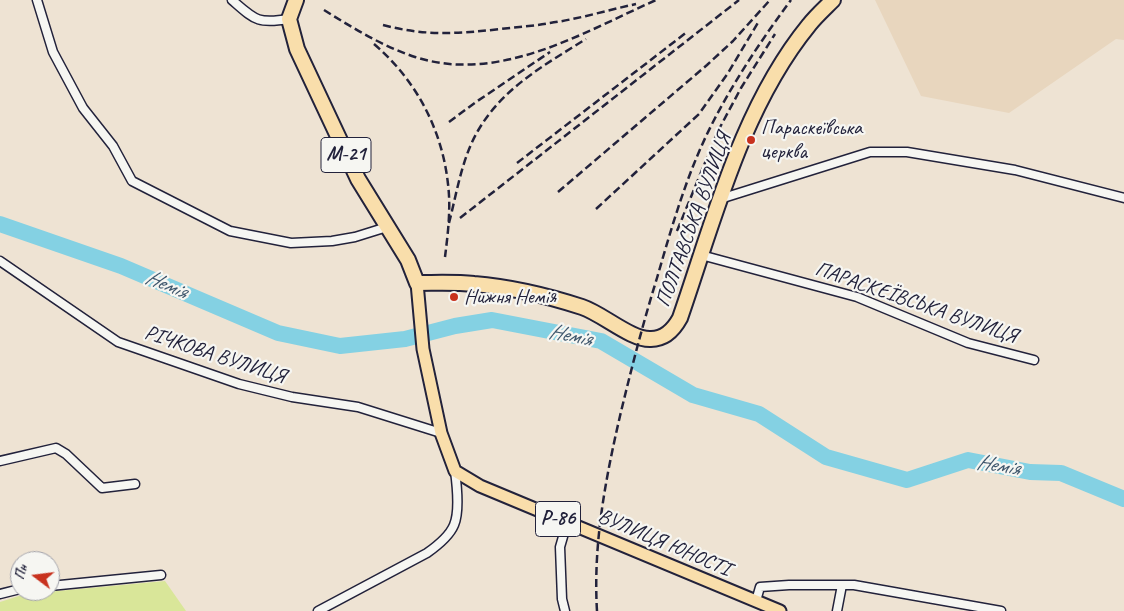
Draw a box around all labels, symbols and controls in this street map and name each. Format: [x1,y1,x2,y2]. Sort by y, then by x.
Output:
place label: Параскеївська церква [761,115,862,165]
street label: ПОЛТАВСЬКА ВУЛИЦЯ [651,130,737,310]
marker: Параскеївська церква [745,134,757,146]
road number: М-21 [321,138,371,172]
street label: ПАРАСКЕЇВСЬКА ВУЛИЦЯ [812,257,1020,349]
water label: Немія [141,264,191,306]
place label: Нижня Немія [464,284,556,310]
marker: Нижня Немія [448,291,460,303]
water label: Немія [546,319,594,353]
street label: РІЧКОВА ВУЛИЦЯ [141,320,289,390]
water label: Немія [975,450,1021,482]
road number: Р-86 [536,502,580,536]
street label: ВУЛИЦЯ ЮНОСТІ [594,504,734,582]
north arrow [10,551,60,601]
text: Пн [11,563,31,582]

